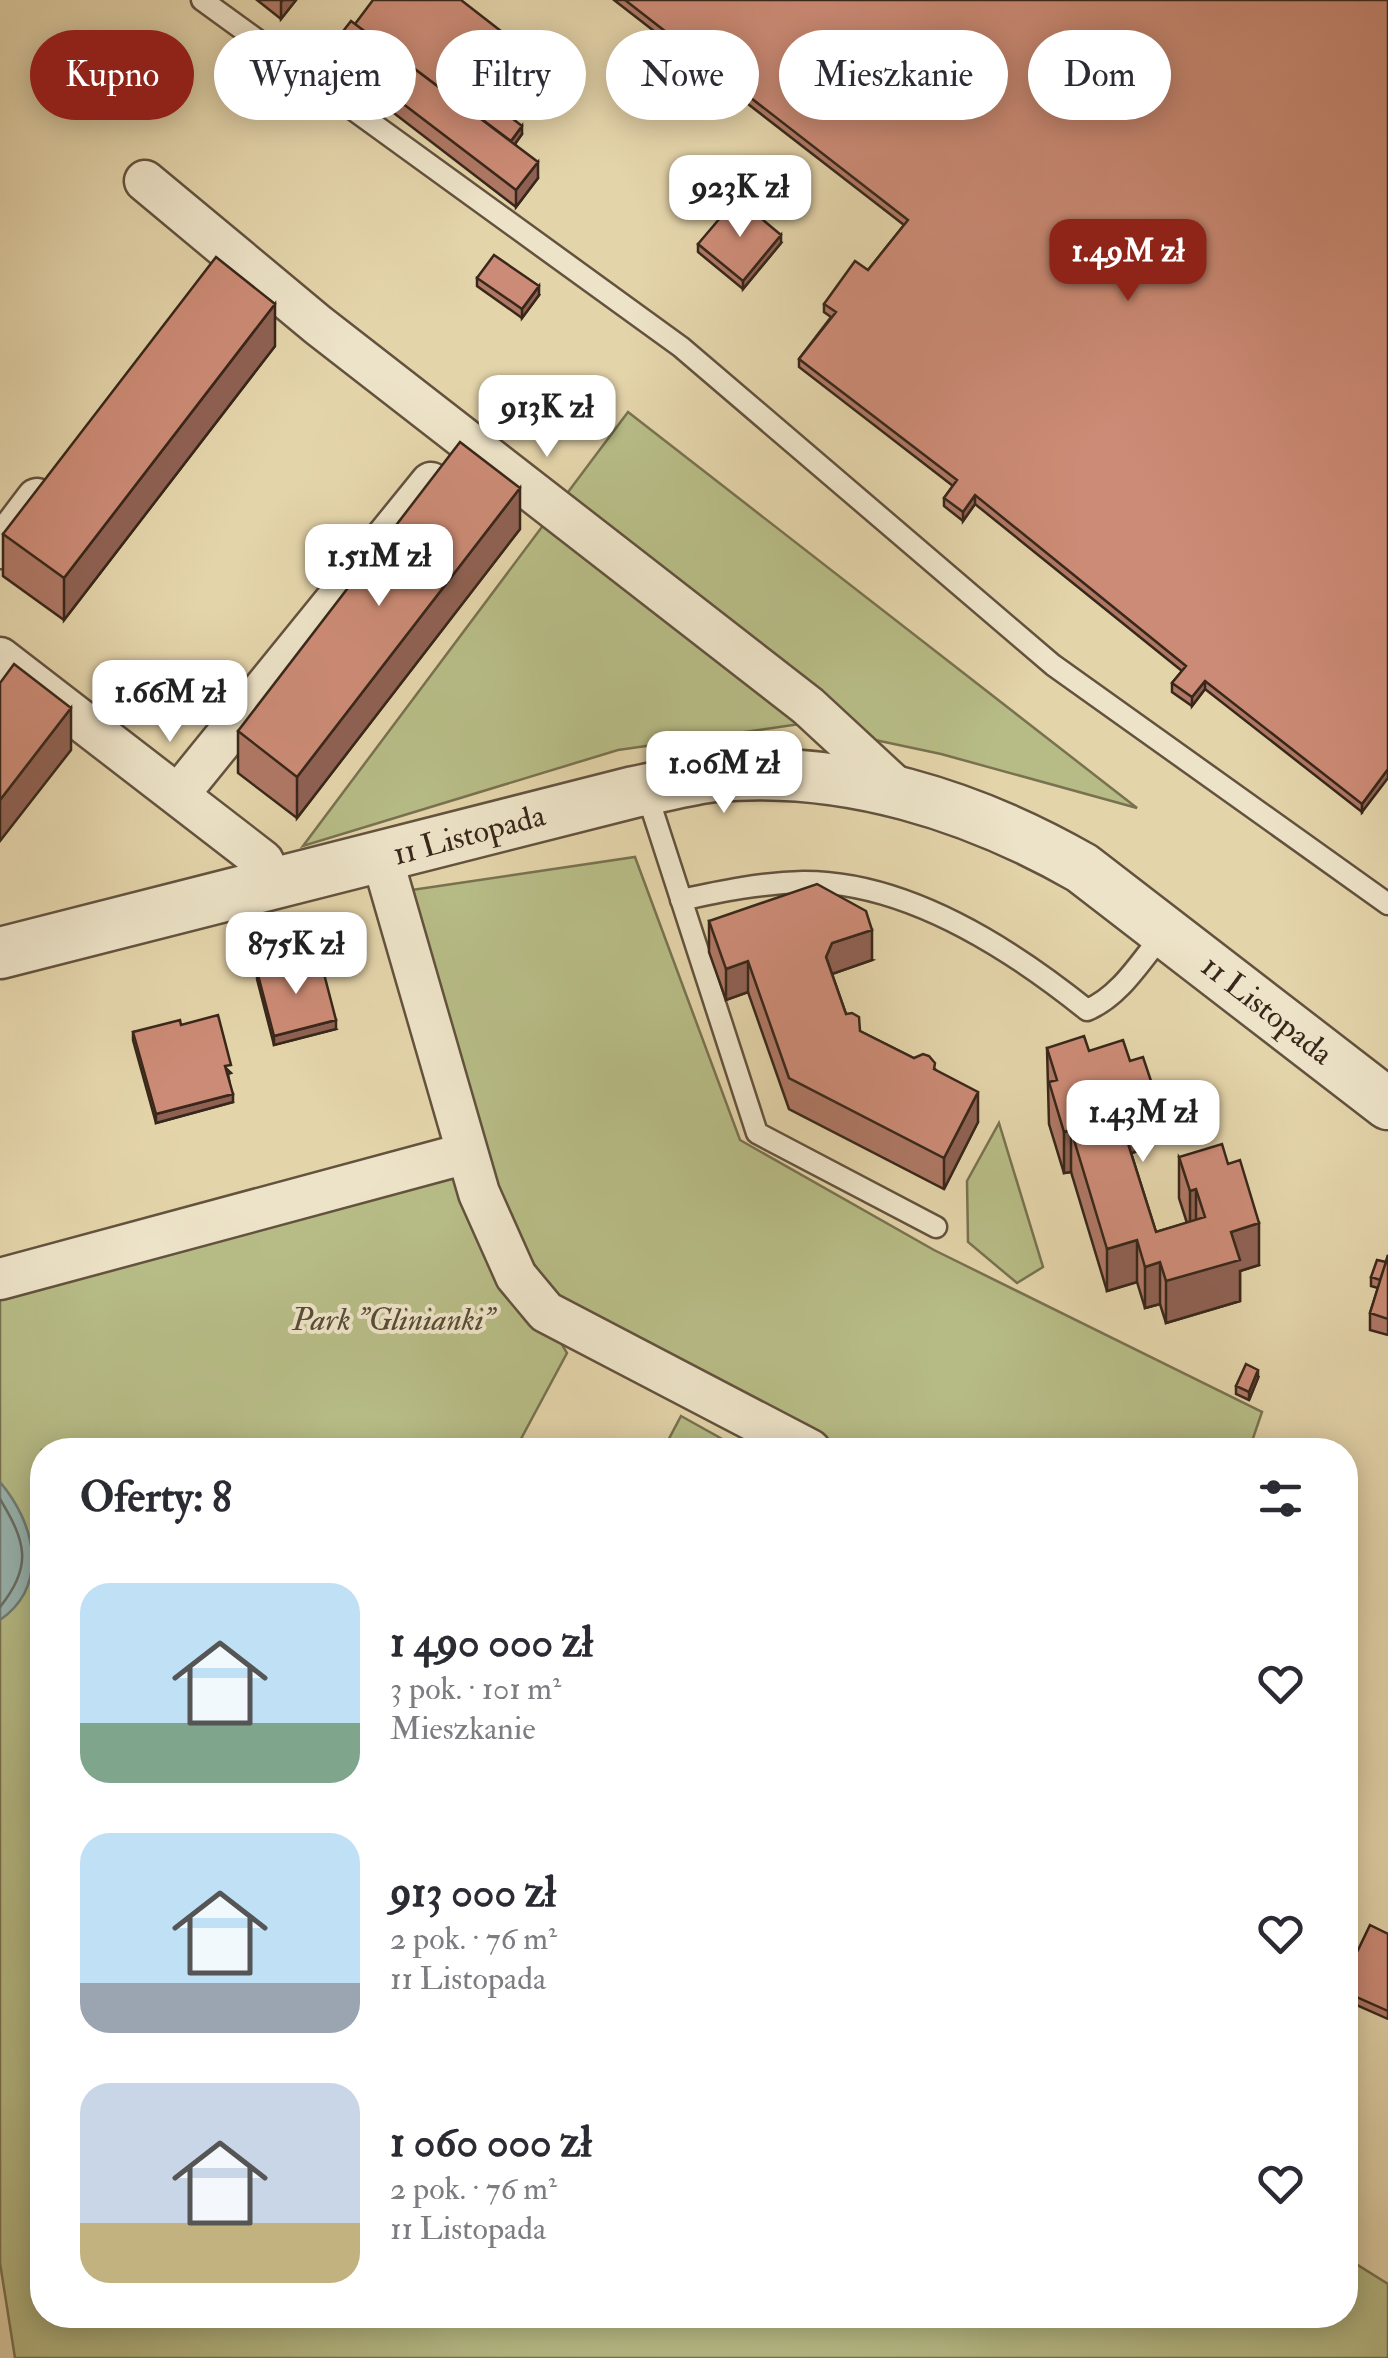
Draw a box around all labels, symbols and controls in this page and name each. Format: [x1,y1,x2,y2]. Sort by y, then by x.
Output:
chip: Kupno [30,30,194,120]
chip: Wynajem [214,30,416,120]
chip: Filtry [436,30,586,120]
chip: Nowe [606,30,759,120]
chip: Mieszkanie [779,30,1008,120]
chip: Dom [1028,30,1171,120]
pin: 923K zł [648,155,832,240]
text: 923K zł [691,167,789,207]
pin: 1.49M zł [1025,219,1231,304]
text: 1.49M zł [1071,231,1185,271]
pin: 913K zł [455,375,639,460]
text: 913K zł [501,387,593,427]
pin: 1.51M zł [276,524,482,609]
text: 1.51M zł [327,536,431,576]
pin: 1.66M zł [67,660,273,745]
text: 1.66M zł [114,672,226,712]
pin: 1.06M zł [621,731,827,816]
text: 1.06M zł [668,743,780,783]
street label: 11 Listopada [388,795,550,875]
pin: 875K zł [204,912,388,997]
text: 875K zł [248,924,344,964]
street label: 11 Listopada [1193,946,1342,1074]
pin: 1.43M zł [1040,1080,1246,1165]
text: 1.43M zł [1088,1092,1198,1132]
park label: Park "Glinianki" [291,1300,497,1340]
icon: filters [1253,1471,1308,1526]
text: Oferty: 8 [80,1472,232,1524]
text: 1 490 000 zł [390,1617,593,1669]
icon: home [160,1623,280,1743]
icon: heart [1253,1656,1308,1711]
text: 3 pok. · 101 m² [390,1669,561,1709]
text: Mieszkanie [390,1709,536,1749]
text: 913 000 zł [390,1867,556,1919]
icon: home [160,1873,280,1993]
icon: heart [1253,1906,1308,1961]
text: 2 pok. · 76 m² [390,1919,557,1959]
text: 11 Listopada [390,1959,546,1999]
text: 1 060 000 zł [390,2117,591,2169]
icon: home [160,2123,280,2243]
icon: heart [1253,2156,1308,2211]
text: 2 pok. · 76 m² [390,2169,557,2209]
text: 11 Listopada [390,2209,546,2249]

